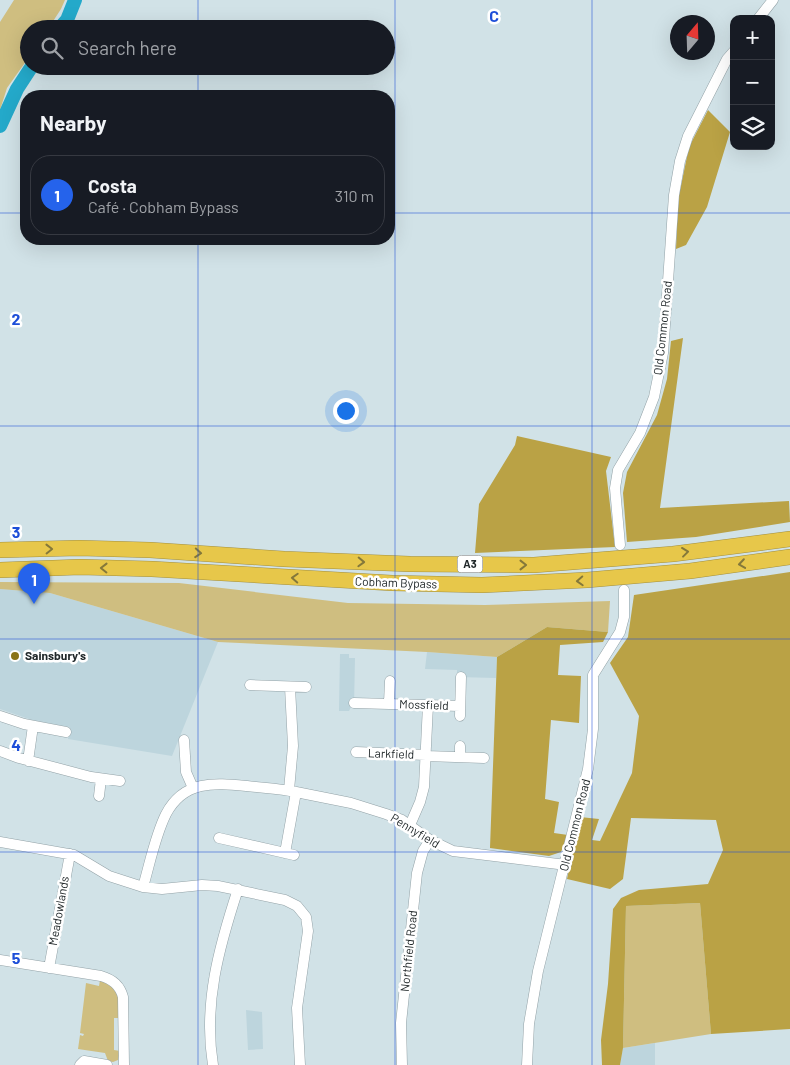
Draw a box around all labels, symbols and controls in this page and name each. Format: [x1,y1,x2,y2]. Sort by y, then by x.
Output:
text: C [489,6,499,25]
north arrow [670,15,715,60]
map controls [730,15,775,150]
button: + [730,15,775,60]
search box [20,20,395,75]
icon: search [38,34,66,62]
text: Search here [78,36,177,59]
button: − [730,60,775,105]
button: layers [730,105,775,150]
text: Nearby [40,110,106,135]
text: Costa [88,174,137,197]
text: 1 [54,186,60,205]
text: 310 m [335,186,374,205]
text: Café · Cobham Bypass [88,197,239,216]
street label: Old Common Road [650,280,674,376]
text: 2 [12,309,21,328]
your location [333,398,359,424]
text: 3 [12,522,20,541]
one-way arrow [45,544,53,554]
one-way arrow [681,547,689,558]
one-way arrow [195,548,203,559]
road number: A3 [458,556,482,572]
one-way arrow [357,557,365,568]
one-way arrow [737,558,745,569]
one-way arrow [520,560,527,570]
pin: 1 [18,563,50,604]
one-way arrow [99,563,107,573]
one-way arrow [291,572,299,583]
street label: Cobham Bypass [355,574,438,590]
one-way arrow [576,575,584,586]
place label: Sainsbury's [25,648,86,662]
marker: Sainsbury's [9,650,21,662]
street label: Mossfield [399,696,449,712]
text: 4 [11,735,21,754]
street label: Larkfield [368,745,414,761]
street label: Old Common Road [556,777,592,872]
street label: Pennyfield [388,810,443,850]
street label: Meadowlands [45,875,71,947]
street label: Northfield Road [397,909,419,992]
text: 5 [12,948,21,967]

